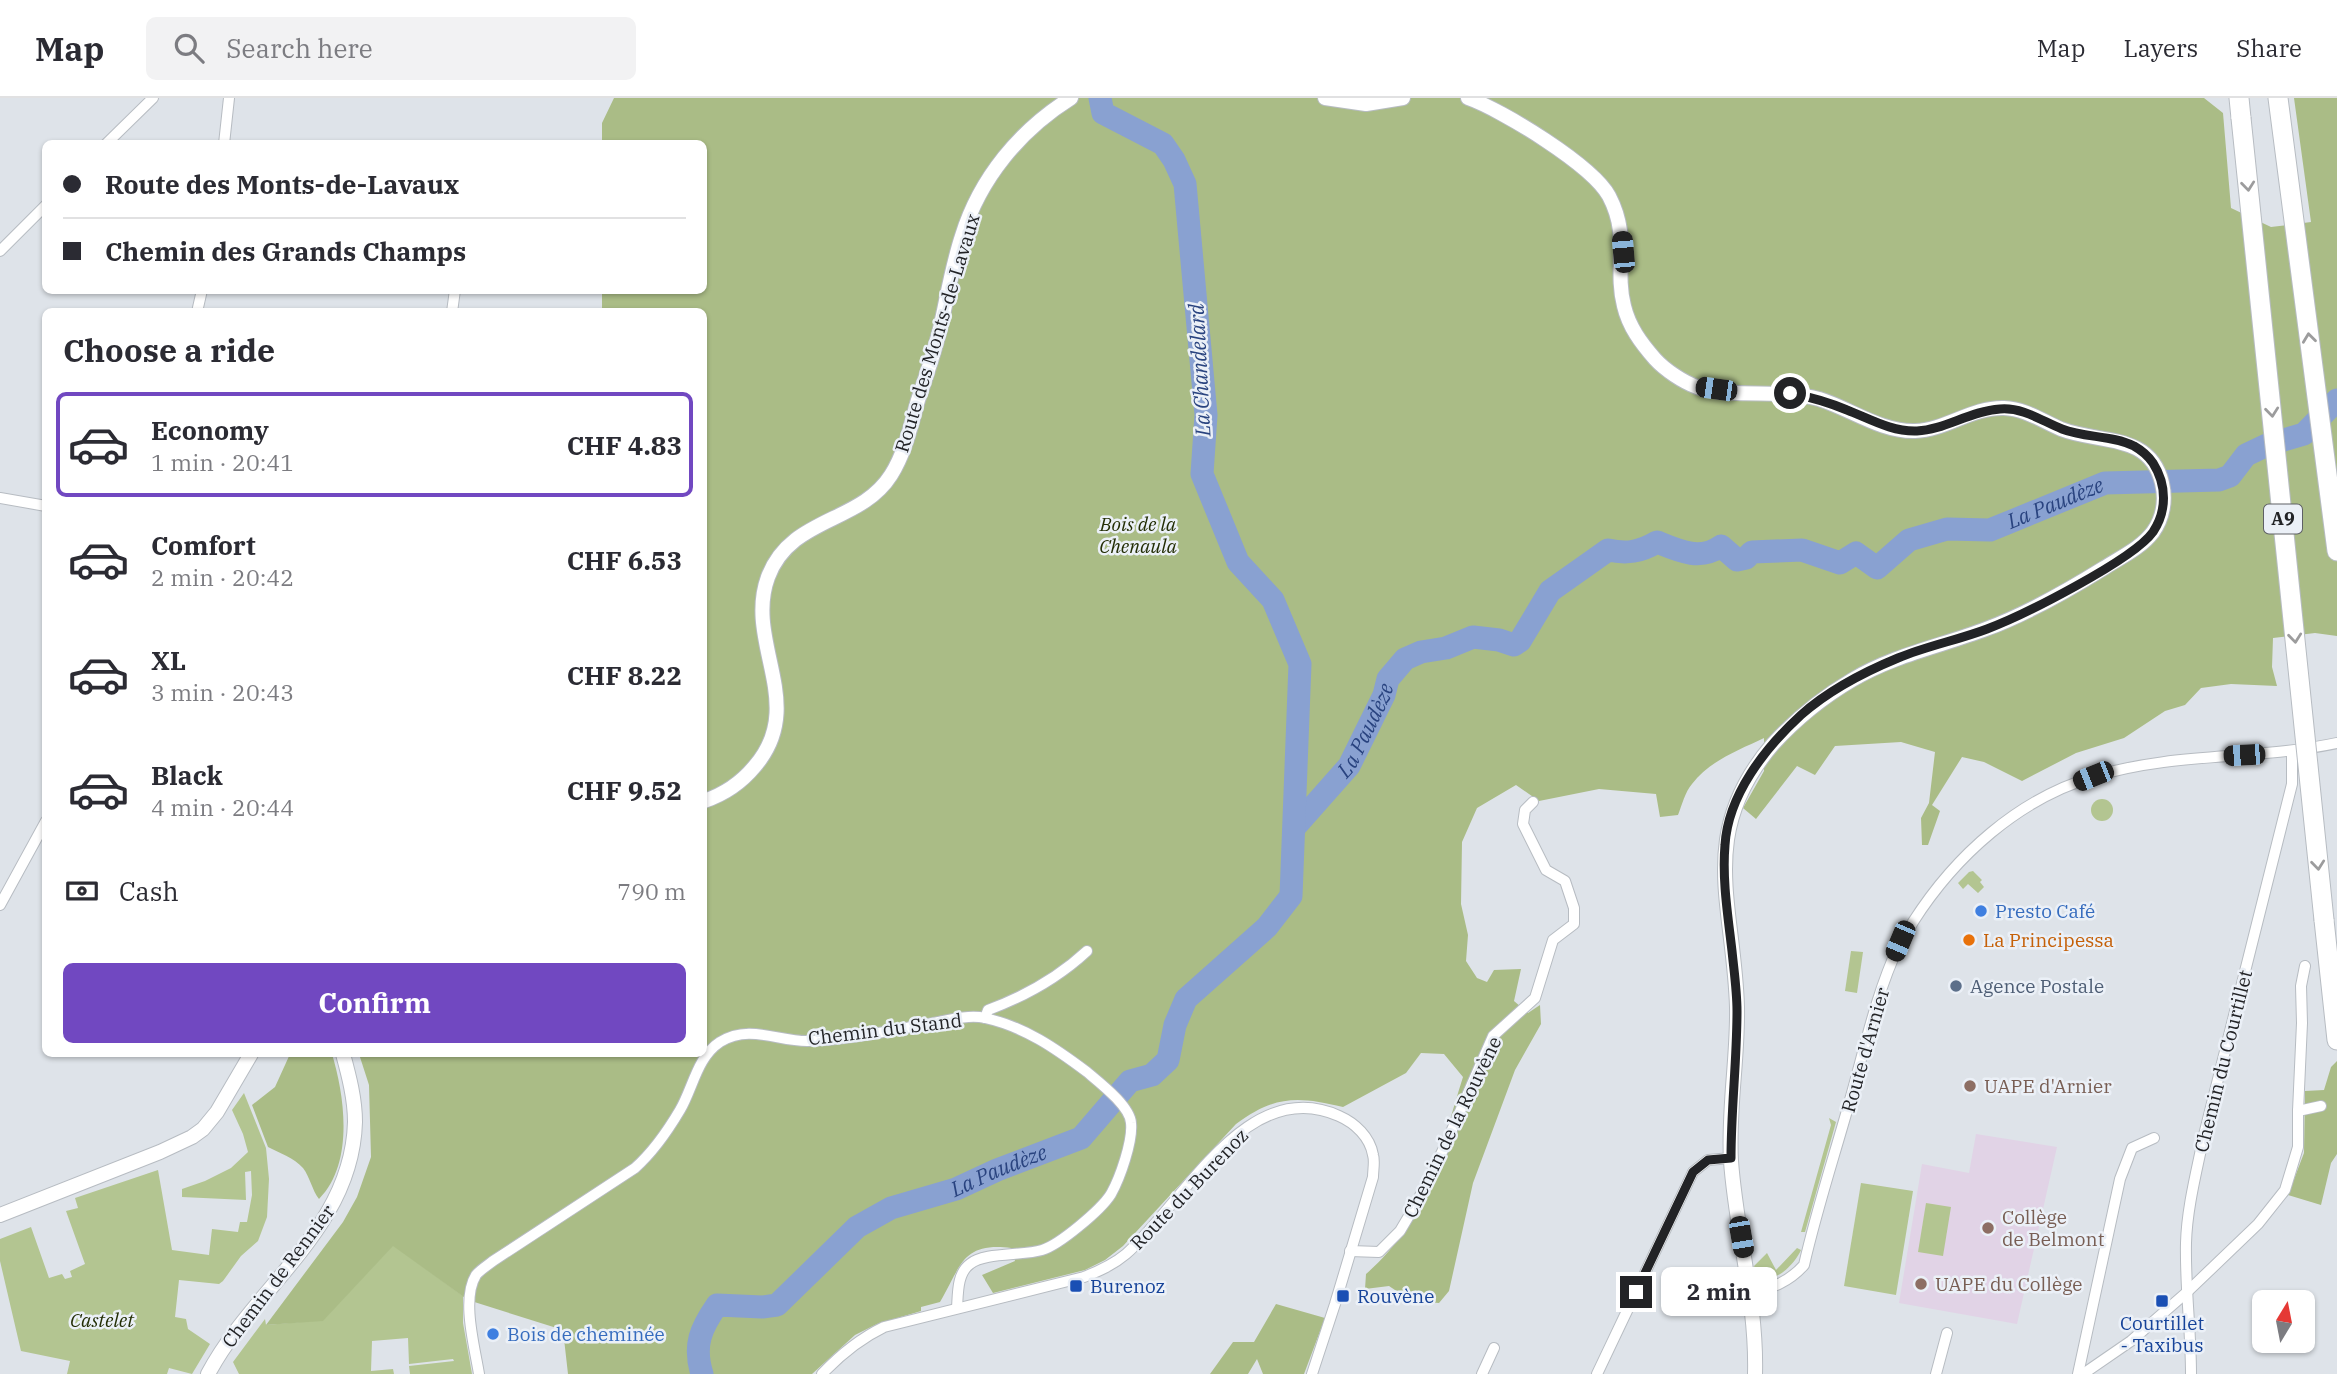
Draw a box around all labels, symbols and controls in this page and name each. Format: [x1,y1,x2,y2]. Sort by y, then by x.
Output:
search box [146,17,636,80]
text: Map [35,27,104,70]
icon: search [170,29,208,67]
text: Search here [226,31,373,65]
text: Map [2037,32,2085,64]
text: Layers [2123,32,2198,64]
text: Share [2236,32,2302,64]
text: Route des Monts-de-Lavaux [105,167,459,201]
one-way arrow [2241,180,2256,192]
street label: Route des Monts-de-Lavaux [889,211,985,455]
car [1611,230,1636,274]
text: Chemin des Grands Champs [105,234,466,268]
water label: La Chandelard [1182,302,1217,438]
text: Choose a ride [63,329,275,371]
one-way arrow [2302,332,2317,344]
car [1694,376,1739,402]
route start [1774,377,1806,409]
one-way arrow [2264,407,2279,418]
icon: car [67,413,130,476]
text: Economy [151,413,269,447]
text: CHF 4.83 [567,428,682,462]
text: 1 min · 20:41 [151,447,294,477]
water label: La Paudèze [2002,470,2108,535]
road number: A9 [2264,505,2302,534]
park label: Bois de la Chenaula [1099,512,1177,558]
icon: car [67,528,130,591]
text: Comfort [151,528,256,562]
text: CHF 6.53 [567,543,682,577]
text: 2 min · 20:42 [151,562,294,592]
one-way arrow [2287,633,2302,644]
icon: car [67,643,130,706]
text: XL [151,643,186,677]
text: CHF 8.22 [567,658,682,692]
text: 3 min · 20:43 [151,677,294,707]
water label: La Paudèze [1330,680,1400,784]
car [2223,743,2266,767]
icon: car [67,758,130,821]
text: Black [151,758,223,792]
car [2070,758,2117,794]
text: CHF 9.52 [567,773,682,807]
text: 4 min · 20:44 [151,792,294,822]
one-way arrow [2311,859,2326,871]
icon: cash [63,872,101,910]
text: Cash [119,874,179,908]
text: 790 m [617,876,686,906]
place label: Presto Café [1995,899,2095,923]
marker: Presto Café [1973,903,1989,919]
car [1883,918,1918,964]
place label: La Principessa [1983,928,2114,952]
marker: La Principessa [1961,932,1977,948]
button: Confirm [63,963,686,1043]
street label: Chemin du Courtillet [2189,967,2257,1155]
place label: Agence Postale [1970,974,2104,998]
marker: Agence Postale [1948,978,1964,994]
street label: Route d'Arnier [1836,984,1894,1115]
street label: Chemin du Stand [807,1008,963,1050]
street label: Chemin de la Rouvène [1398,1032,1506,1222]
place label: UAPE d'Arnier [1984,1074,2112,1098]
marker: UAPE d'Arnier [1962,1078,1978,1094]
street label: Route du Burenoz [1125,1123,1253,1255]
water label: La Paudèze [945,1137,1051,1203]
street label: Chemin de Rennier [216,1199,340,1352]
place label: Collège de Belmont [2002,1205,2105,1251]
car [1728,1214,1755,1260]
marker: Collège de Belmont [1980,1220,1996,1236]
callout: 2 min [1660,1268,1776,1316]
place label: UAPE du Collège [1935,1272,2083,1296]
place label: Burenoz [1090,1274,1165,1298]
route end [1620,1276,1652,1308]
text: 2 min [1687,1276,1751,1306]
marker: UAPE du Collège [1913,1276,1929,1292]
marker: Burenoz [1068,1278,1084,1294]
place label: Rouvène [1357,1284,1434,1308]
marker: Rouvène [1335,1288,1351,1304]
north arrow [2252,1290,2315,1353]
map controls [2252,1290,2315,1353]
marker: Courtillet - Taxibus [2154,1293,2170,1309]
park label: Castelet [70,1308,135,1332]
place label: Courtillet - Taxibus [2120,1311,2204,1357]
place label: Bois de cheminée [507,1322,665,1346]
marker: Bois de cheminée [485,1326,501,1342]

